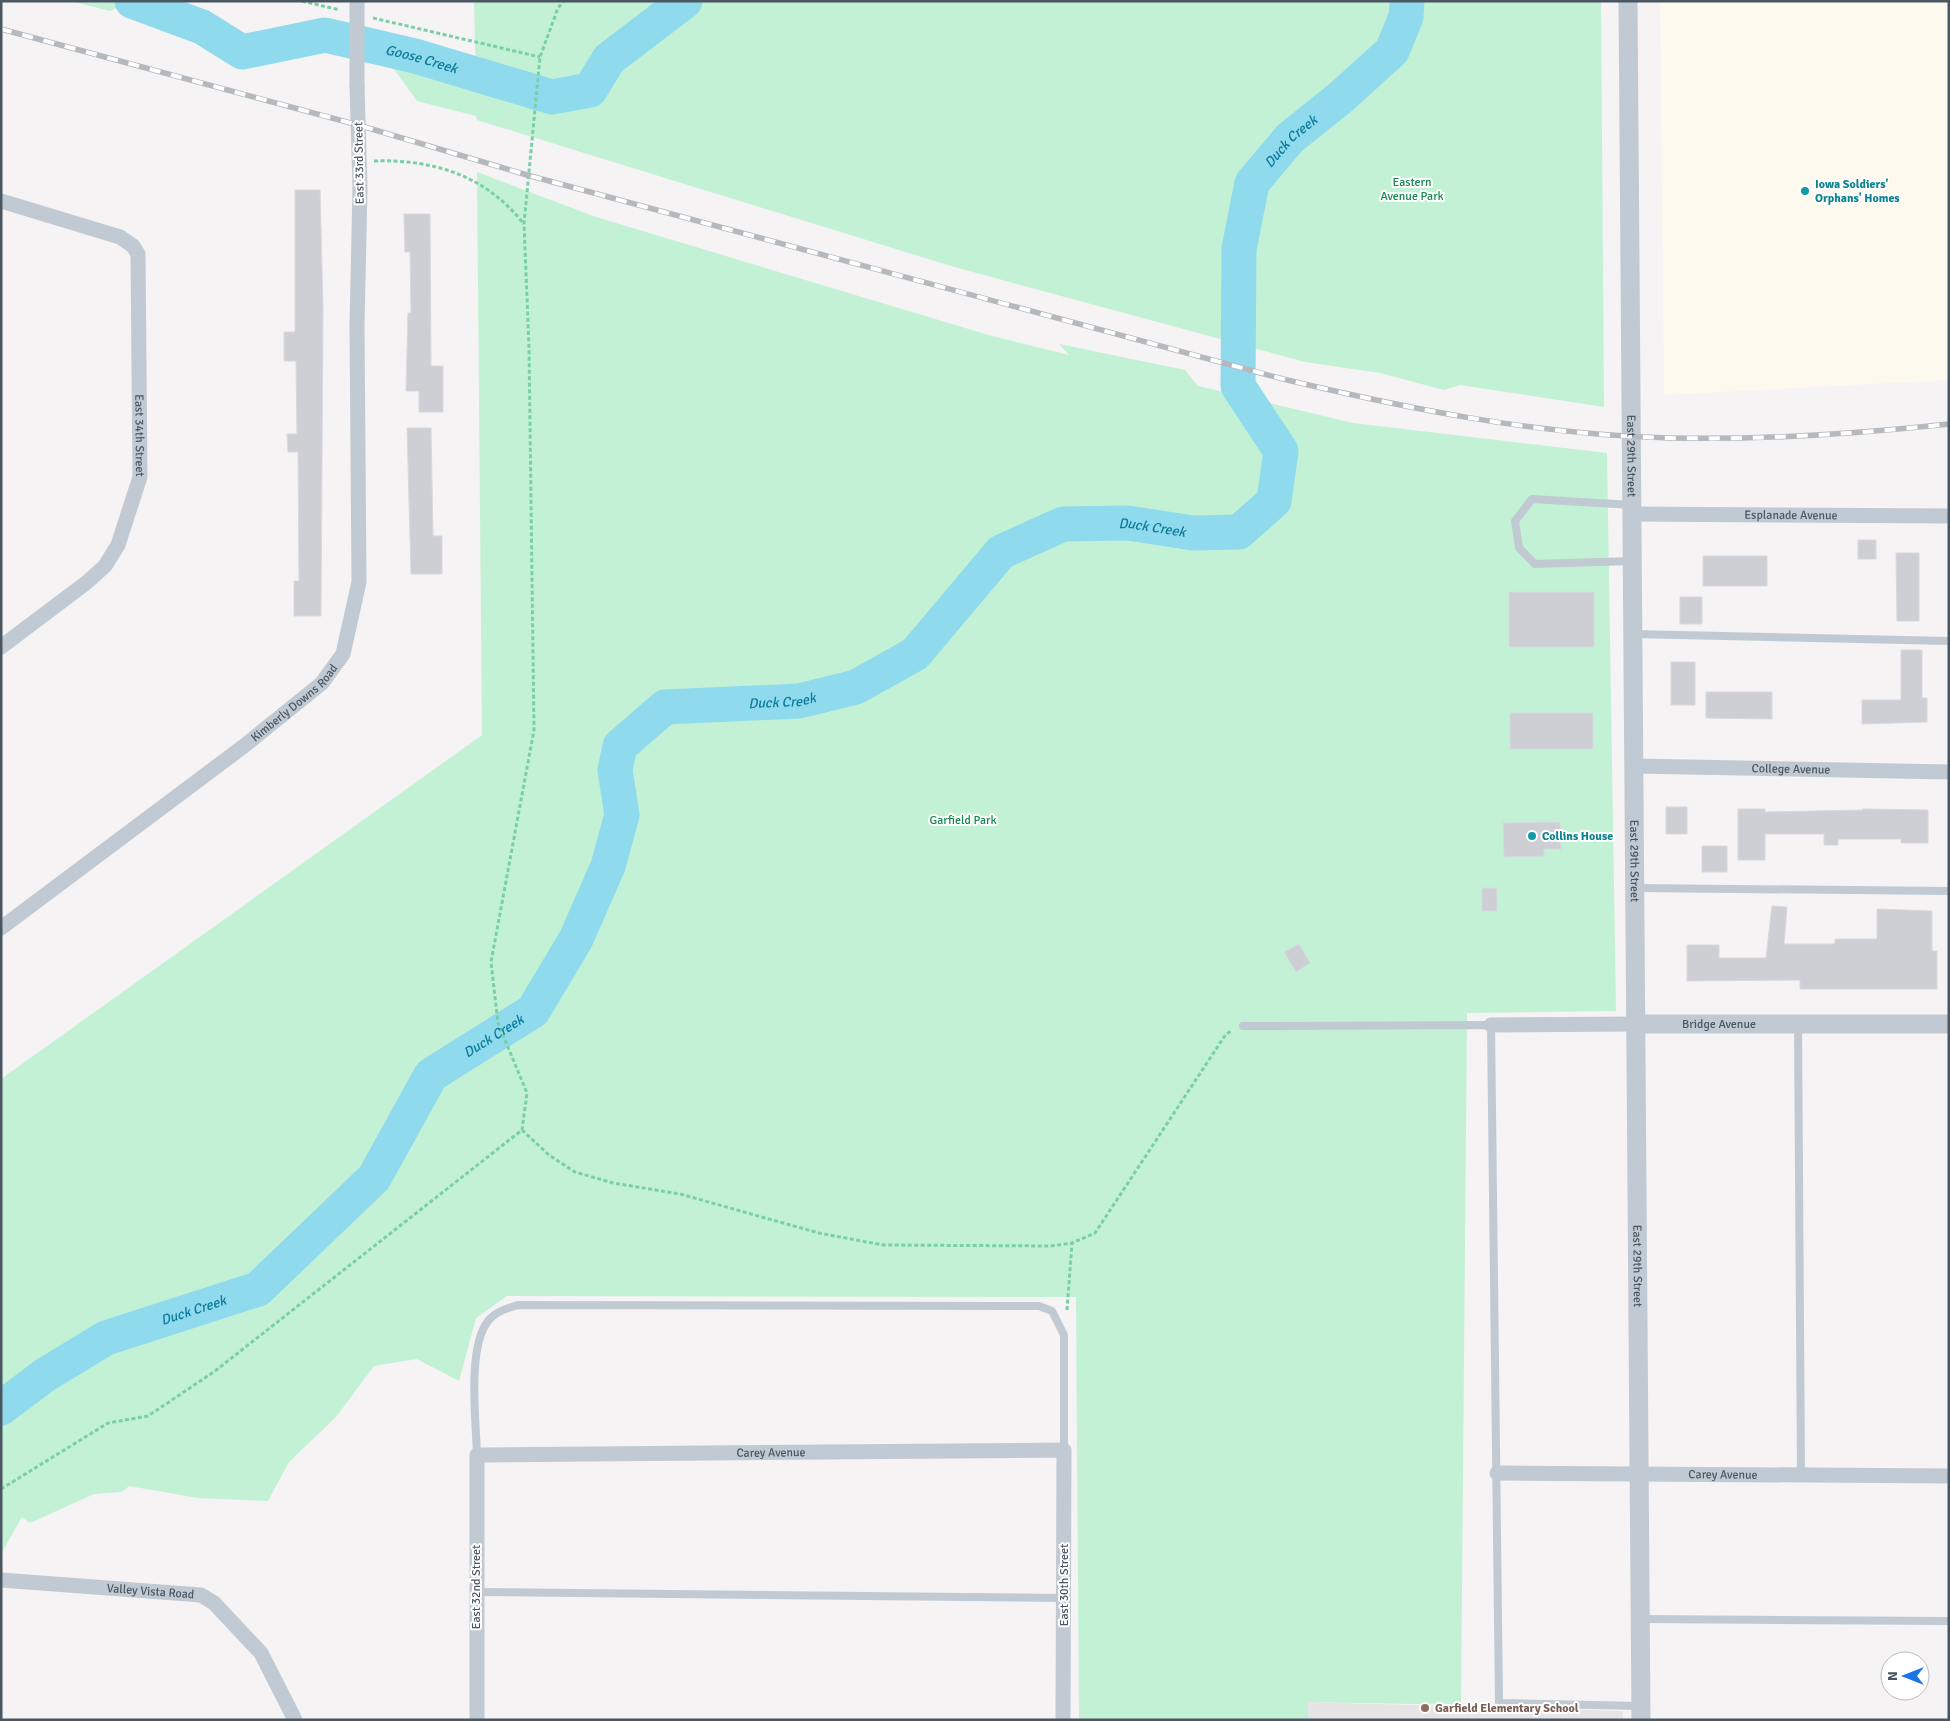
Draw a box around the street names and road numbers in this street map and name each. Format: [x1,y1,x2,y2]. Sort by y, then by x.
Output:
street label: East 33rd Street [351,122,368,204]
street label: East 34th Street [131,394,147,477]
street label: East 29th Street [1623,415,1639,497]
street label: Esplanade Avenue [1744,508,1838,523]
street label: Kimberly Downs Road [248,661,341,745]
street label: College Avenue [1751,761,1831,778]
street label: East 29th Street [1626,820,1642,902]
street label: Bridge Avenue [1682,1017,1756,1032]
street label: East 29th Street [1629,1225,1645,1307]
street label: Carey Avenue [736,1445,806,1461]
street label: Carey Avenue [1688,1467,1758,1483]
street label: East 30th Street [1057,1544,1072,1626]
street label: East 32nd Street [469,1545,484,1629]
street label: Valley Vista Road [106,1581,195,1602]

